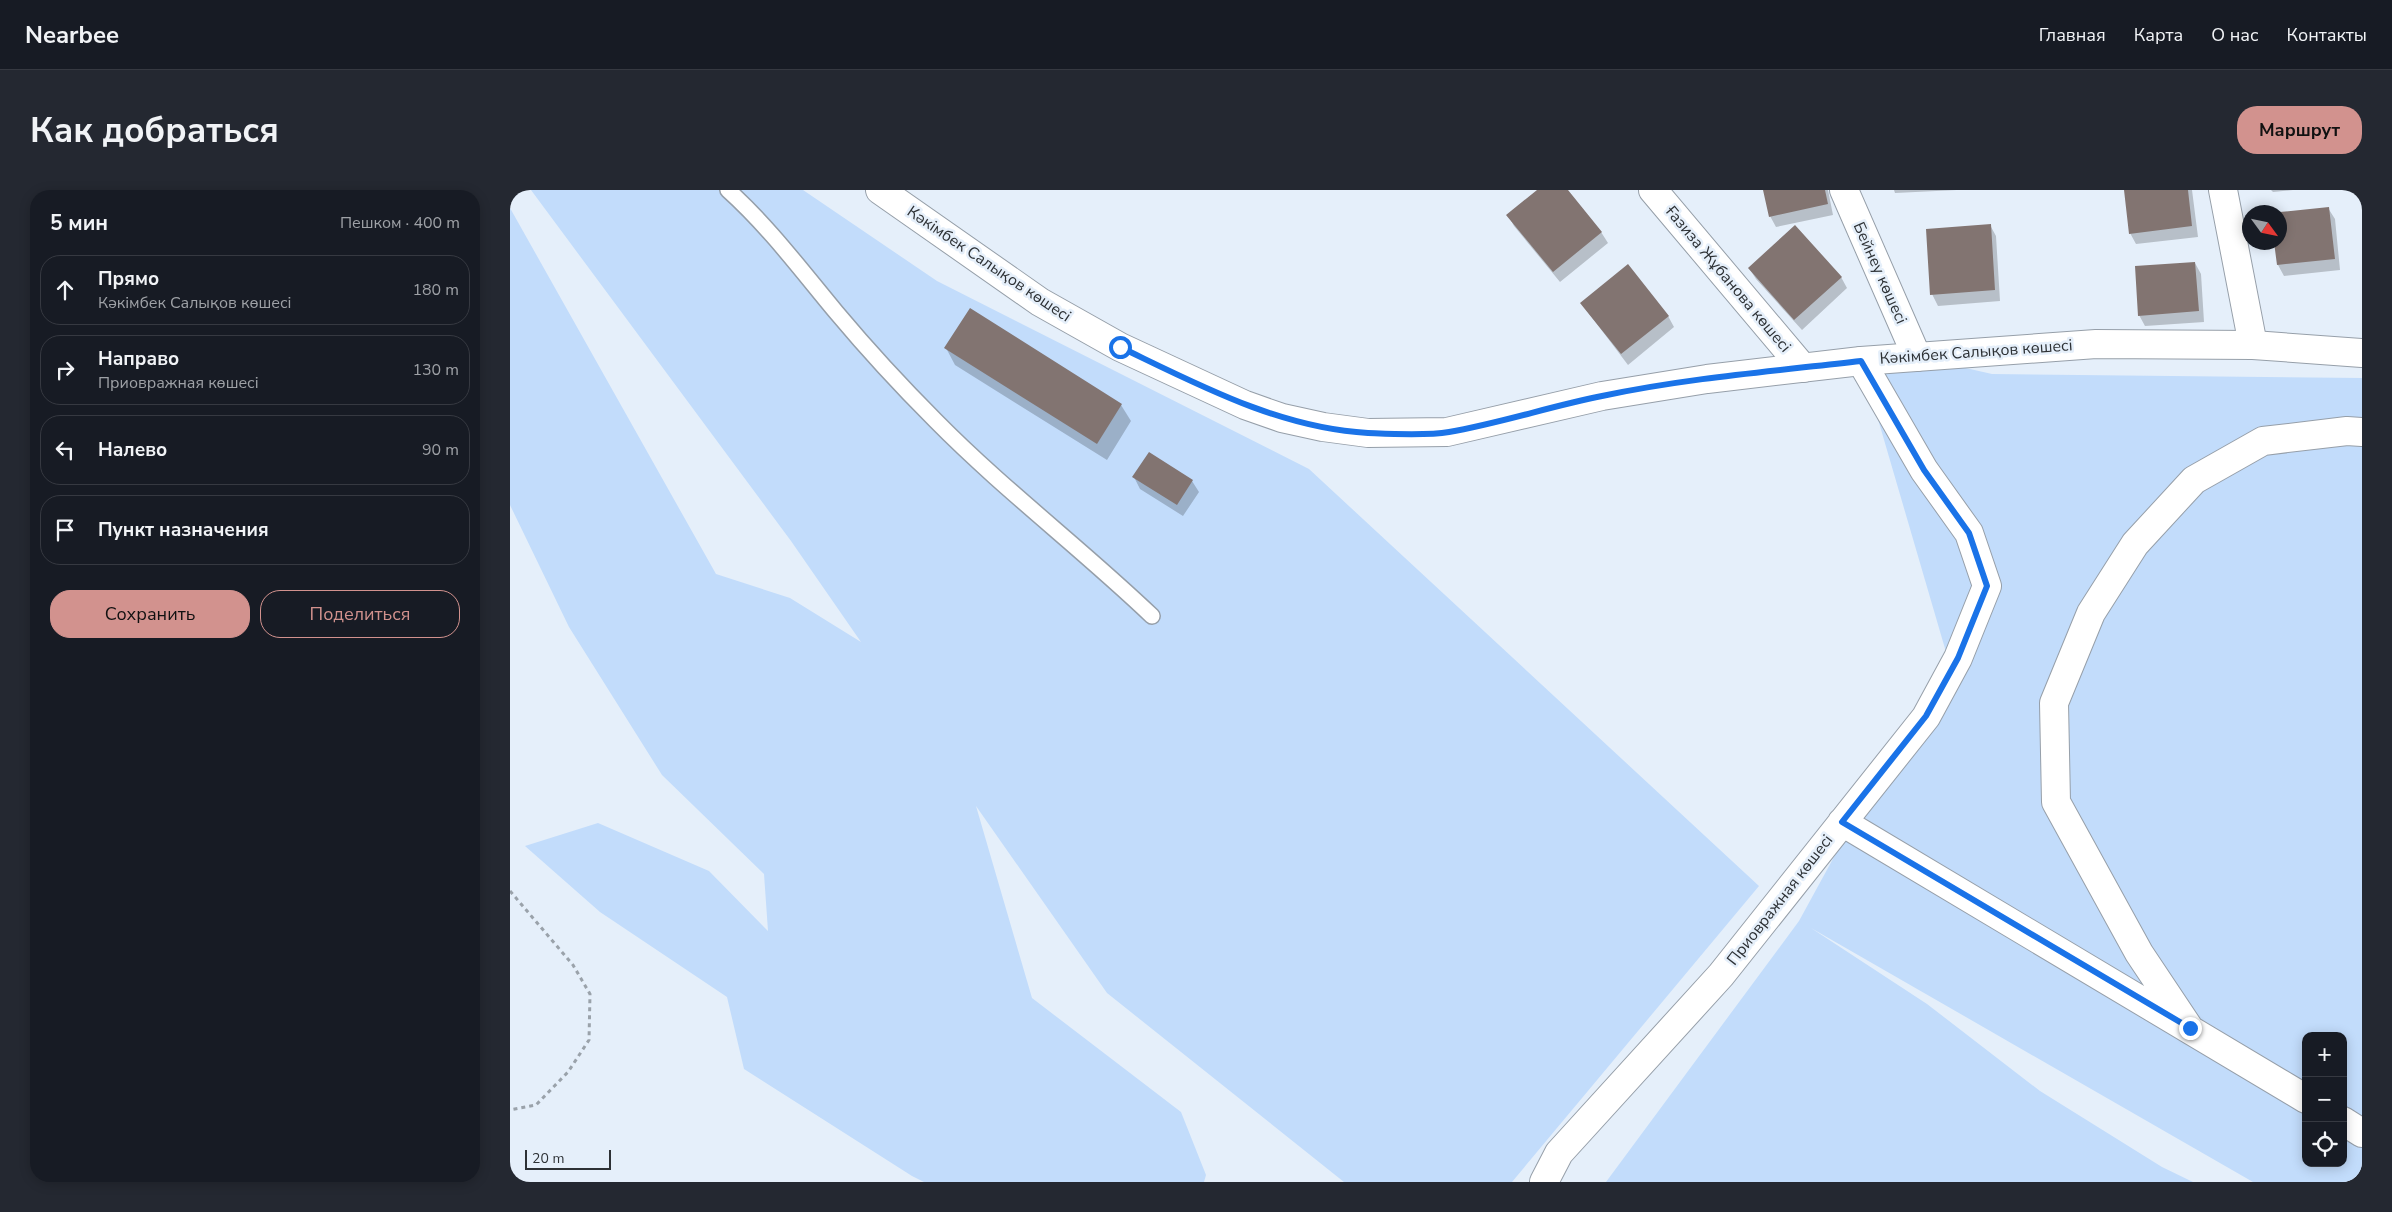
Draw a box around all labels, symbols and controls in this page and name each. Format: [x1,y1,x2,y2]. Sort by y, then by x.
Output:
text: Nearbee [25,19,119,51]
text: Главная [2039,23,2106,47]
text: Карта [2134,23,2183,47]
text: О нас [2211,23,2259,47]
text: Контакты [2287,23,2367,47]
button: Маршрут [2237,106,2362,154]
text: Как добраться [30,107,279,154]
street label: Кәкімбек Салықов көшесі [903,201,1075,327]
street label: Ғазиза Жұбанова көшесі [1660,201,1796,357]
north arrow [2242,205,2287,250]
text: 5 мин [50,209,108,237]
text: Пешком · 400 m [340,212,460,234]
street label: Бейнеу көшесі [1848,219,1912,327]
text: Прямо [98,266,159,292]
icon: ahead [51,276,79,304]
text: 180 m [412,279,459,301]
text: Кәкімбек Салықов көшесі [98,292,291,314]
street label: Кәкімбек Салықов көшесі [1879,334,2073,370]
route start [1109,336,1132,359]
text: Направо [98,346,179,372]
icon: right [51,356,79,384]
text: 130 m [412,359,459,381]
text: Приовражная көшесі [98,372,259,394]
icon: left [51,436,79,464]
text: Налево [98,437,167,463]
text: 90 m [422,439,459,461]
icon: arrive [51,516,79,544]
text: Пункт назначения [98,517,269,543]
button: Сохранить [50,590,250,638]
button: Поделиться [260,590,460,638]
street label: Приовражная көшесі [1722,830,1838,970]
route end [2179,1017,2202,1040]
map controls [2302,1032,2347,1167]
button: + [2302,1032,2347,1077]
button: − [2302,1077,2347,1122]
button: locate [2302,1122,2347,1167]
scale bar [525,1147,611,1170]
text: 20 m [532,1149,564,1168]

